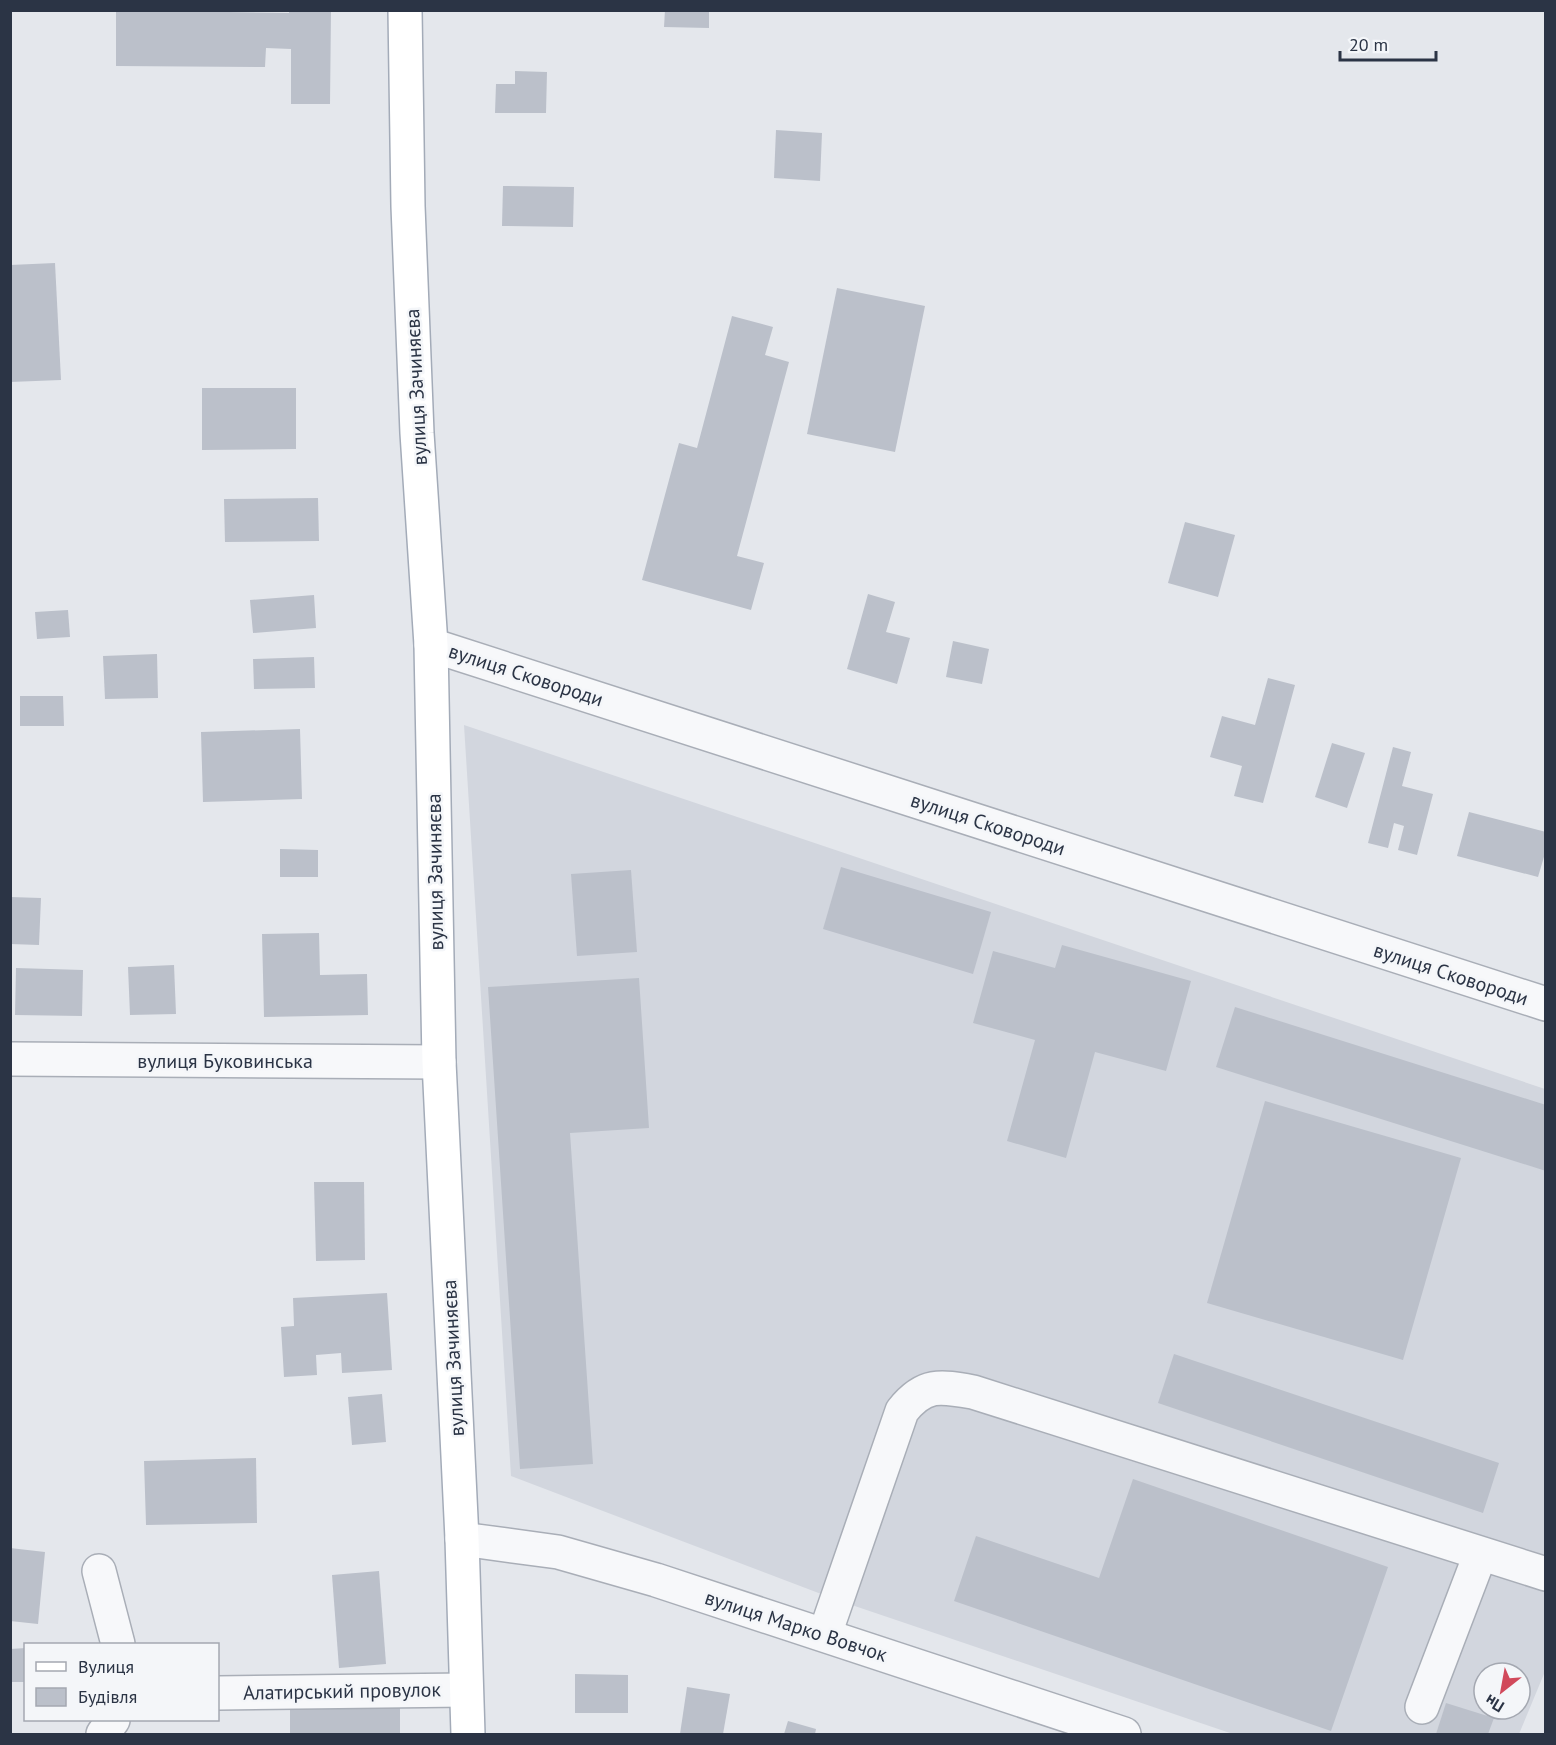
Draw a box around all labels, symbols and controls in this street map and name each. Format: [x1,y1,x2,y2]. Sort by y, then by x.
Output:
scale bar [1340,24,1436,62]
text: 20 m [1349,33,1388,56]
street label: вулиця Зачиняєва [399,308,433,466]
street label: вулиця Сковороди [445,638,607,712]
street label: вулиця Сковороди [907,787,1069,861]
street label: вулиця Зачиняєва [421,793,449,951]
street label: вулиця Сковороди [1370,937,1532,1011]
street label: вулиця Буковинська [137,1048,313,1074]
street label: вулиця Зачиняєва [436,1279,470,1437]
street label: вулиця Марко Вовчок [702,1584,891,1668]
legend [24,1643,219,1721]
text: Вулиця [78,1655,134,1678]
north arrow [1472,1661,1532,1721]
street label: Алатирський провулок [243,1676,442,1706]
text: Будівля [78,1685,137,1708]
text: Пн [1481,1690,1507,1717]

